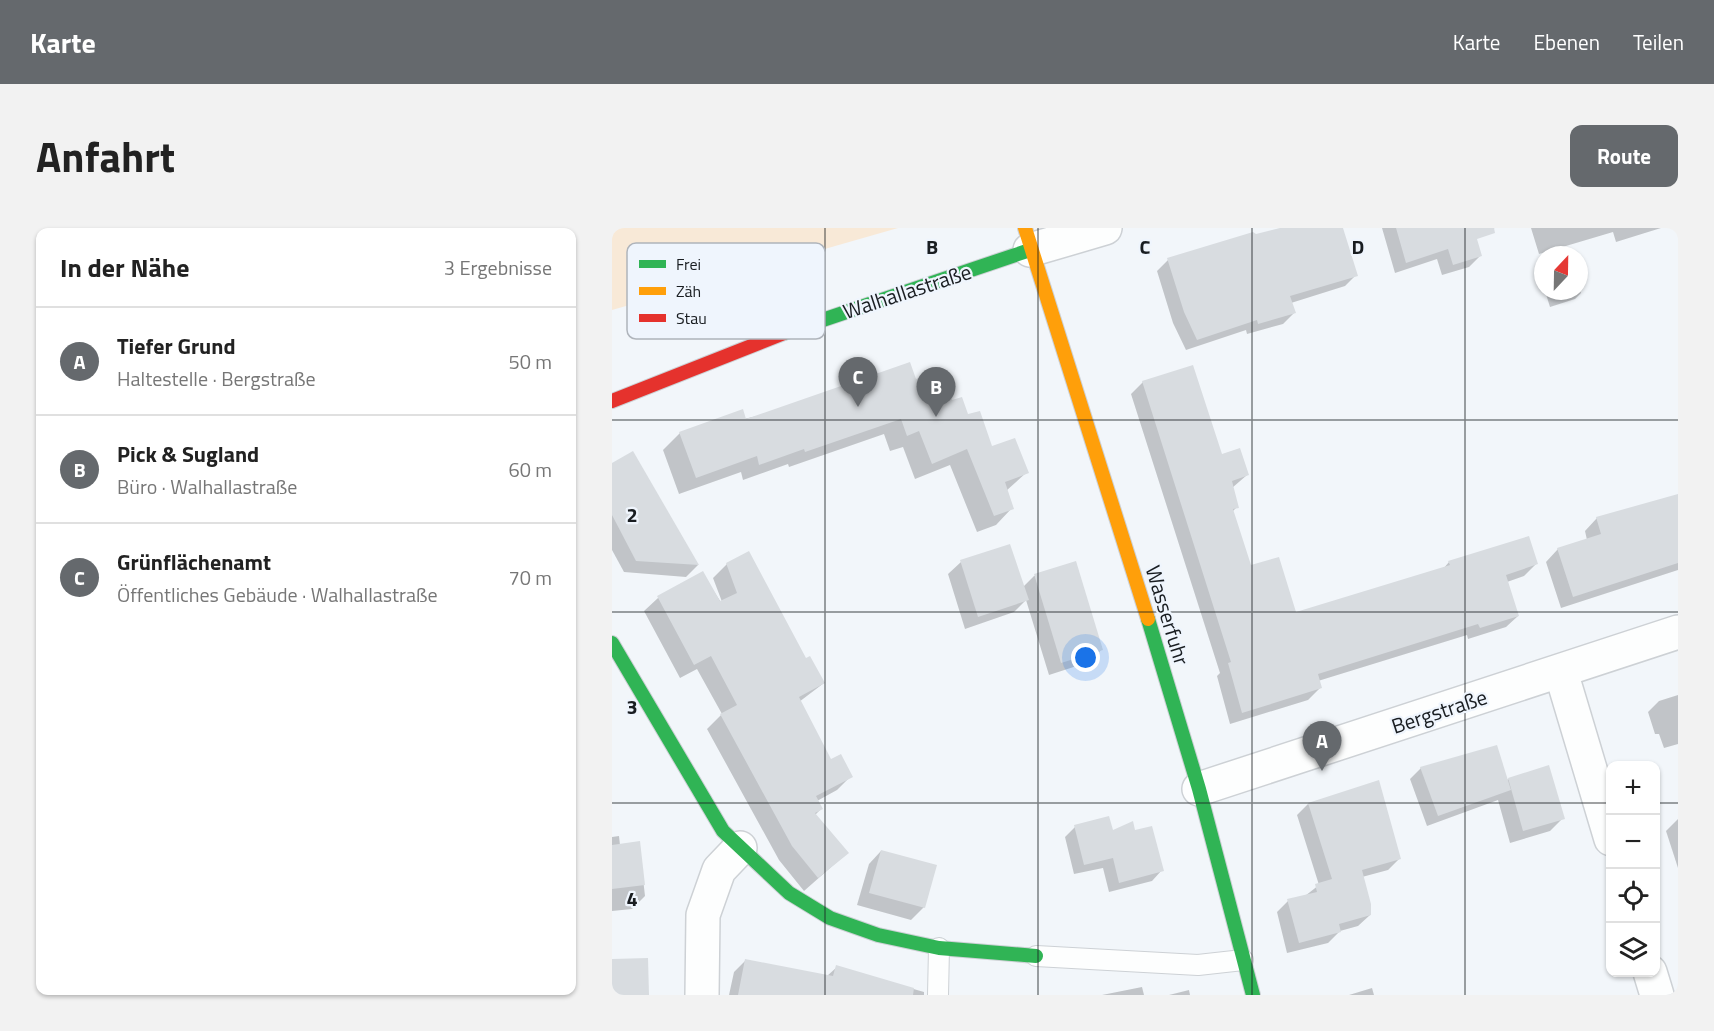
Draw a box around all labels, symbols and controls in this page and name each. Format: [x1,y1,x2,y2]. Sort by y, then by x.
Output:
text: Karte [30,21,96,64]
text: Karte [1453,26,1500,58]
text: Ebenen [1533,26,1600,58]
text: Teilen [1633,26,1684,58]
text: Anfahrt [36,124,175,188]
button: Route [1570,125,1678,187]
text: B [926,231,938,262]
text: C [1140,231,1151,262]
text: D [1352,231,1364,262]
legend [627,243,825,339]
north arrow [1534,246,1588,300]
text: In der Nähe [60,248,189,287]
text: 3 Ergebnisse [444,252,552,283]
text: Frei [676,252,701,276]
street label: Walhallastraße [839,255,975,327]
text: Zäh [676,279,701,303]
text: Stau [676,306,707,330]
text: Tiefer Grund [117,329,236,363]
text: A [73,346,86,377]
text: 50 m [508,346,552,377]
pin: C [838,358,878,407]
text: Haltestelle · Bergstraße [117,363,315,394]
pin: B [916,368,956,417]
text: Pick & Sugland [117,437,259,471]
text: B [73,454,86,485]
text: 60 m [508,454,552,485]
text: Büro · Walhallastraße [117,471,297,502]
text: 2 [626,499,638,530]
text: Grünflächenamt [117,545,271,579]
street label: Wasserfuhr [1138,561,1198,669]
text: C [74,562,85,593]
text: 70 m [508,562,552,593]
text: Öffentliches Gebäude · Walhallastraße [117,579,438,610]
your location [1071,643,1100,672]
street label: Bergstraße [1387,680,1491,742]
text: 3 [626,691,638,722]
pin: A [1302,722,1342,771]
map controls [1606,761,1660,977]
button: + [1606,761,1660,815]
button: − [1606,815,1660,869]
button: locate [1606,869,1660,923]
text: 4 [626,883,638,914]
button: layers [1606,923,1660,977]

